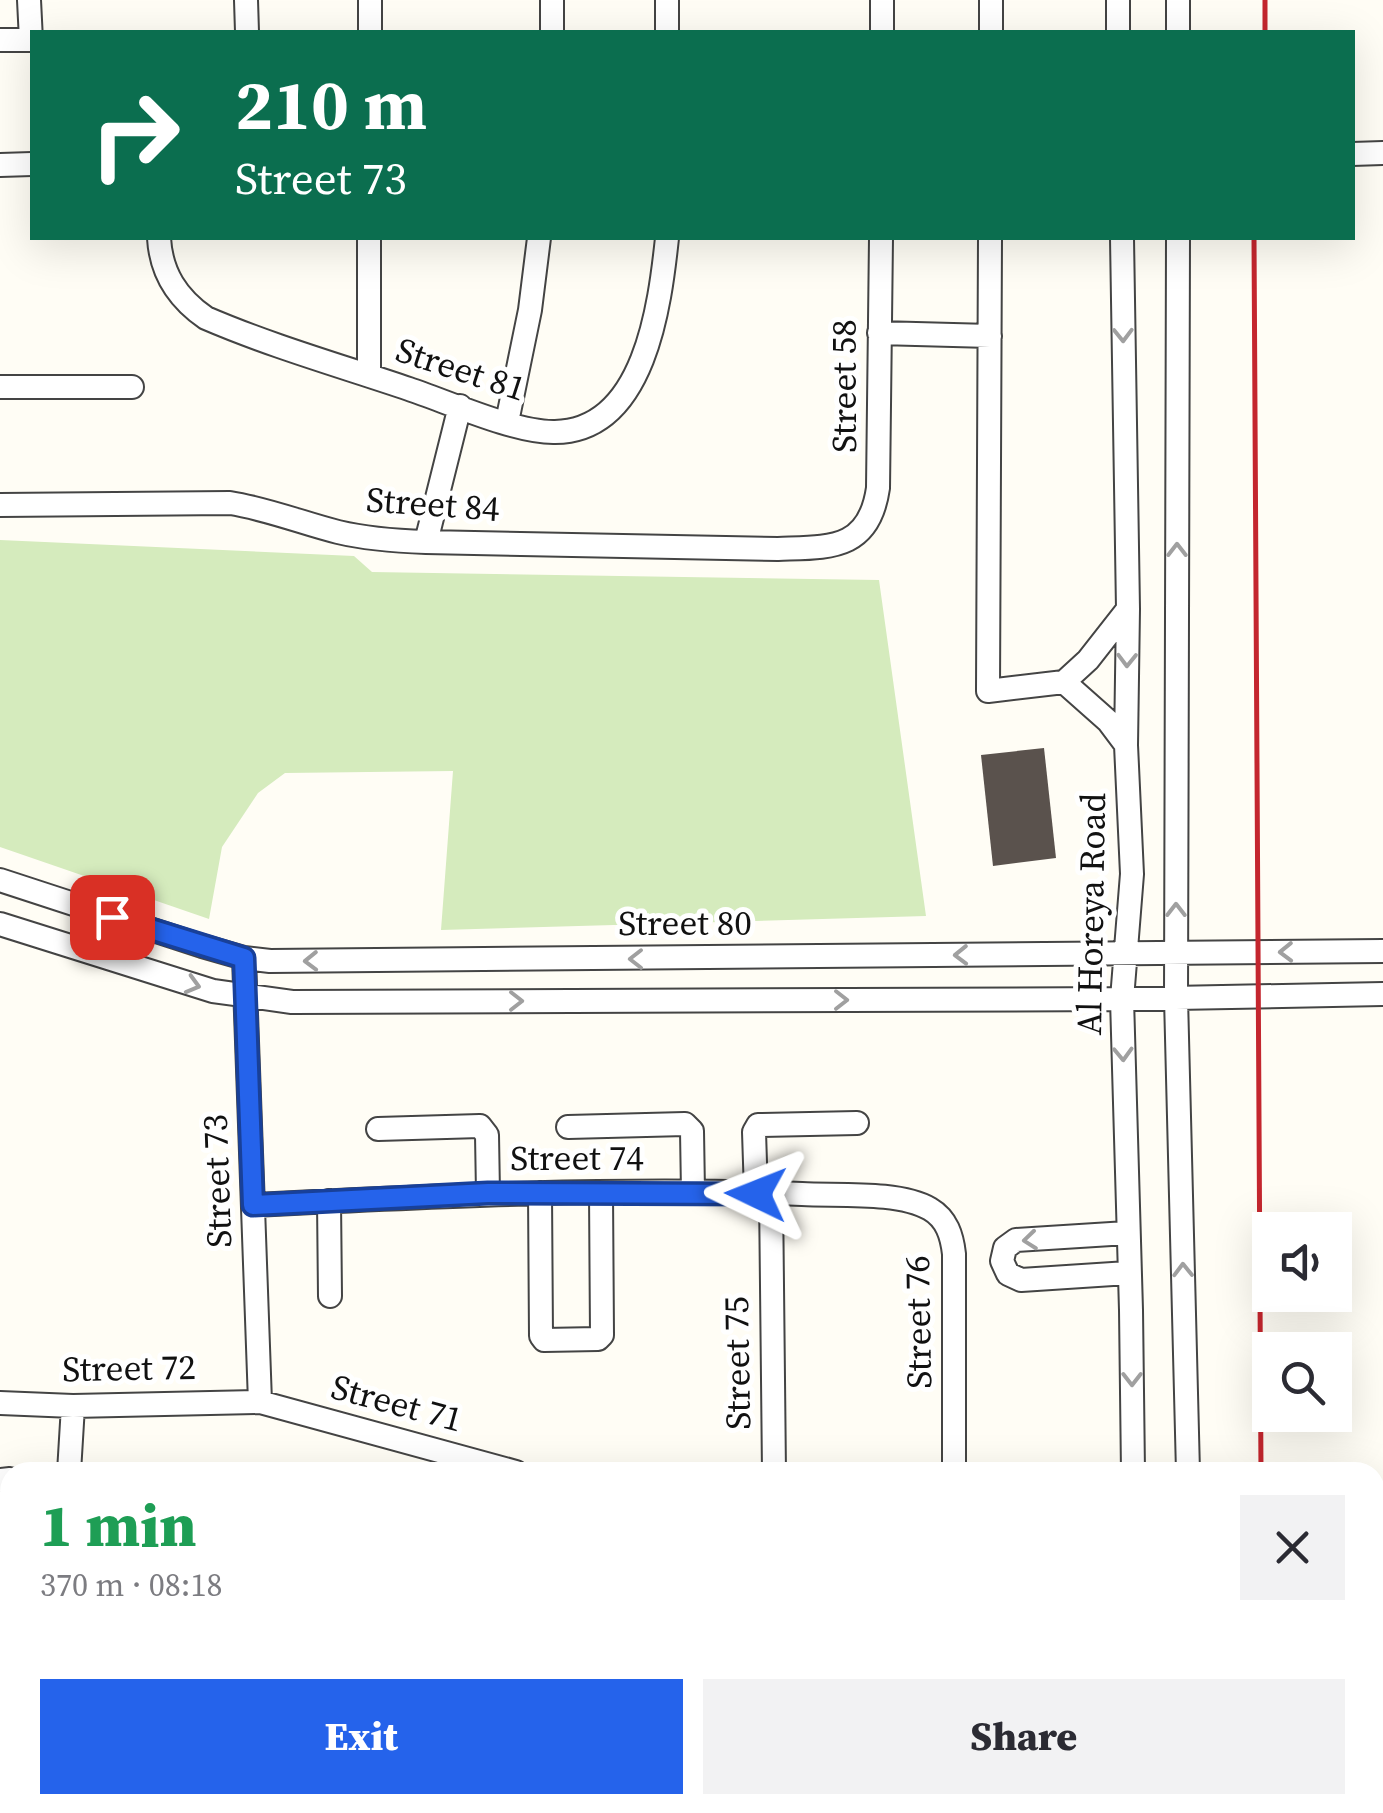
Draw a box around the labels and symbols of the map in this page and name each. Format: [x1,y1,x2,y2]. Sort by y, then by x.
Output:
street label: Street 58 [820,319,868,453]
street label: Street 81 [390,326,532,412]
one-way arrow [1113,327,1134,343]
street label: Street 84 [365,475,501,533]
one-way arrow [1166,542,1188,558]
one-way arrow [1117,652,1138,668]
street label: Al Horeya Road [1065,792,1117,1036]
pin [70,875,155,960]
street label: Street 80 [618,899,752,947]
one-way arrow [1165,902,1187,918]
one-way arrow [1277,942,1293,963]
one-way arrow [952,945,968,966]
one-way arrow [627,948,642,970]
one-way arrow [302,951,318,972]
one-way arrow [184,974,201,995]
one-way arrow [834,989,850,1011]
one-way arrow [510,990,525,1012]
one-way arrow [1113,1047,1134,1063]
street label: Street 73 [191,1113,243,1249]
street label: Street 74 [510,1134,644,1182]
position arrow [704,1142,808,1246]
one-way arrow [1022,1228,1038,1250]
street label: Street 76 [893,1255,943,1389]
one-way arrow [1172,1262,1193,1278]
street label: Street 75 [712,1296,762,1430]
street label: Street 72 [62,1343,196,1393]
street label: Street 71 [326,1363,468,1443]
one-way arrow [1121,1372,1143,1388]

